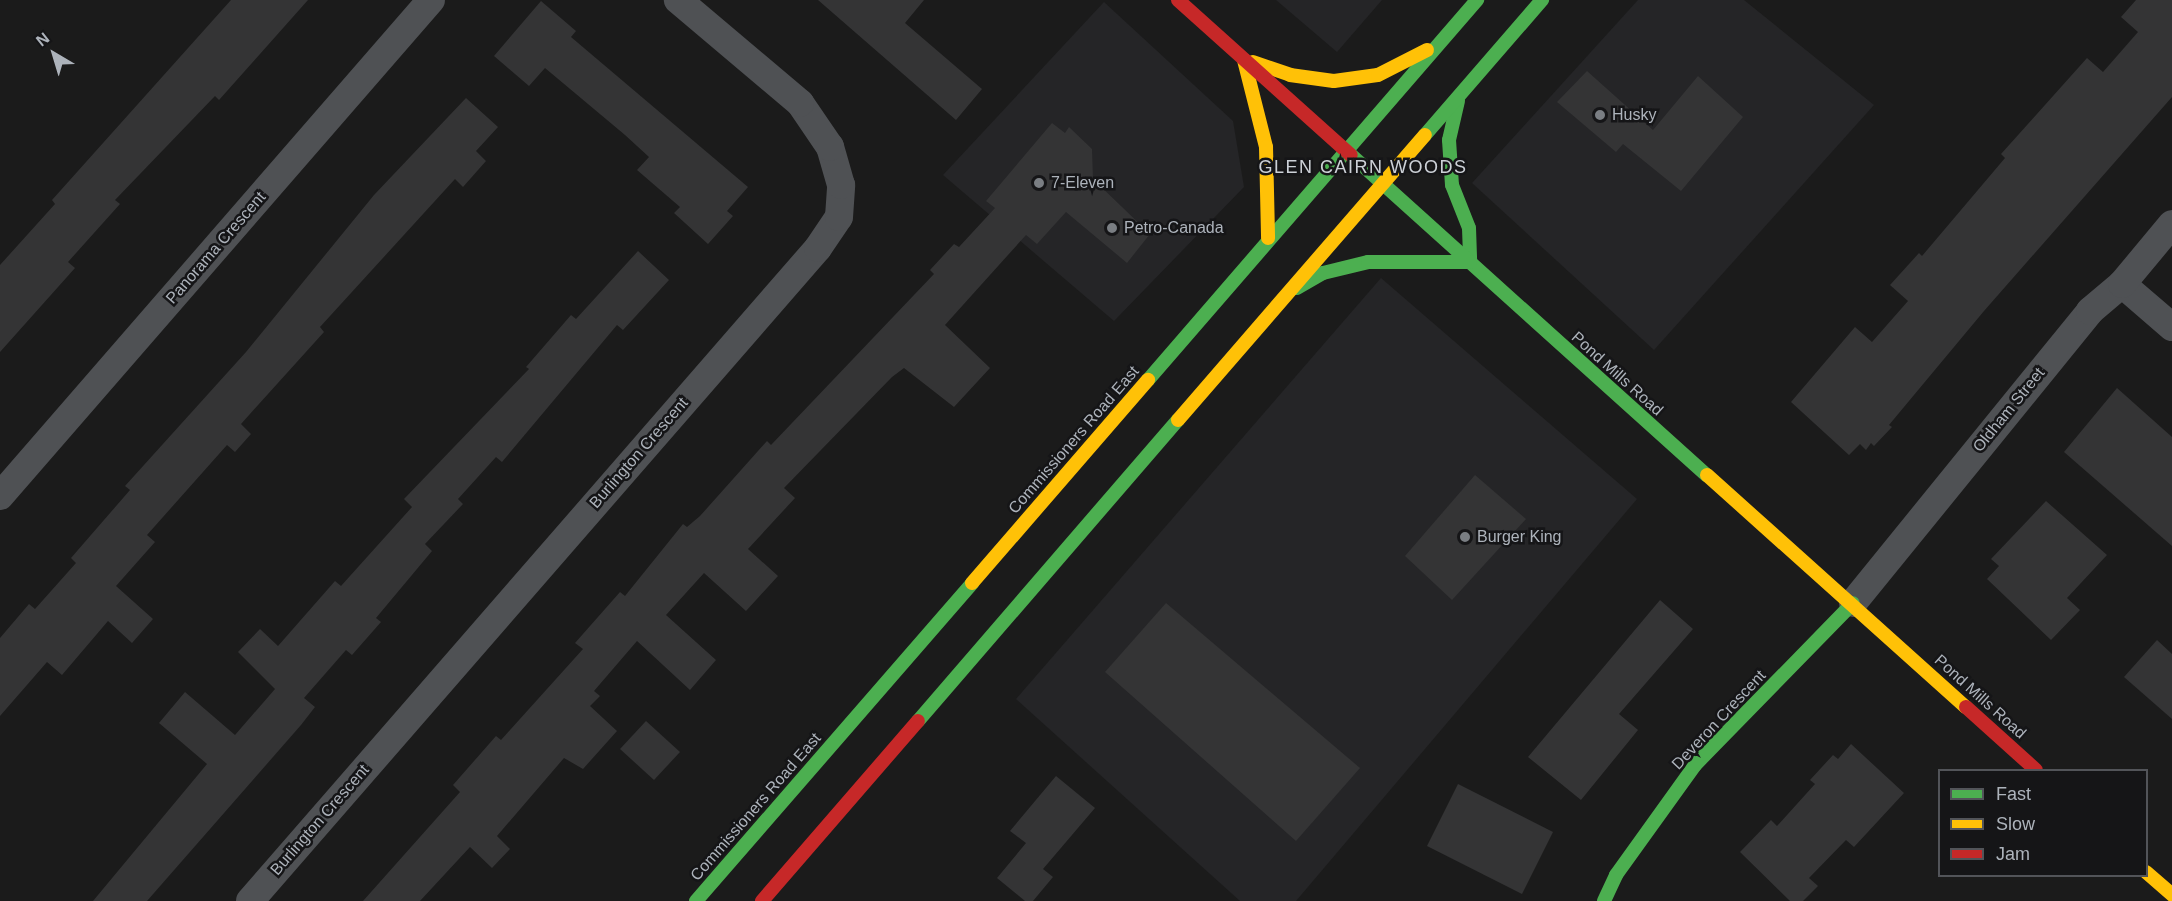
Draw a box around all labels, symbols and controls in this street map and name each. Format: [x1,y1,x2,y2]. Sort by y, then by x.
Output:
north arrow [24,24,84,84]
text: N [33,29,52,50]
place label: Husky [1612,105,1656,125]
marker: Husky [1593,108,1607,122]
district label: GLEN CAIRN WOODS [1258,156,1468,178]
place label: 7-Eleven [1051,173,1114,193]
marker: 7-Eleven [1032,176,1046,190]
street label: Panorama Crescent [162,188,270,308]
place label: Petro-Canada [1124,218,1224,238]
marker: Petro-Canada [1105,221,1119,235]
street label: Pond Mills Road [1567,328,1667,420]
street label: Commissioners Road East [1005,362,1143,518]
street label: Oldham Street [1969,364,2049,456]
street label: Burlington Crescent [586,394,692,512]
place label: Burger King [1477,527,1561,547]
marker: Burger King [1458,530,1472,544]
street label: Pond Mills Road [1930,651,2030,743]
street label: Deveron Crescent [1668,666,1770,774]
street label: Commissioners Road East [687,729,825,885]
street label: Burlington Crescent [267,761,373,879]
legend [1938,769,2148,877]
text: Fast [1996,784,2031,804]
text: Slow [1996,814,2035,834]
text: Jam [1996,844,2030,864]

